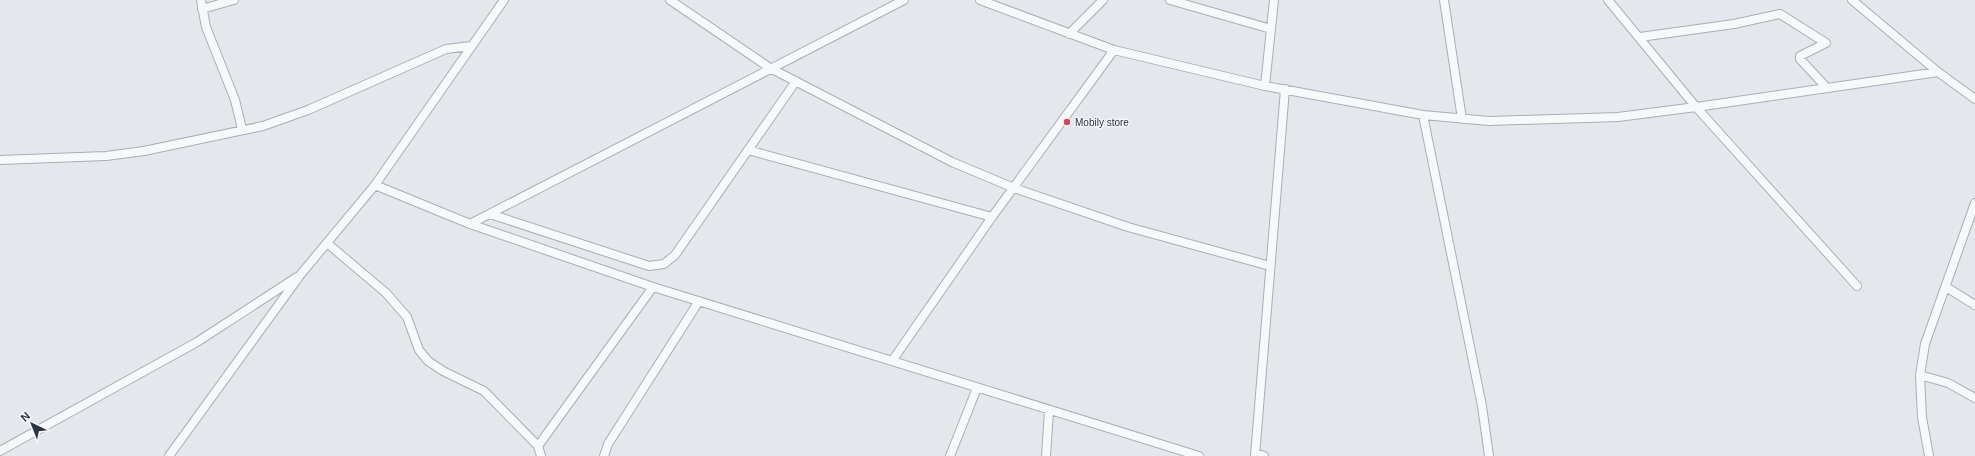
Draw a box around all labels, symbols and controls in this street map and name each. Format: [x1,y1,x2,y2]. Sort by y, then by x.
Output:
marker: Mobily store [1062,117,1072,127]
place label: Mobily store [1075,117,1129,128]
north arrow [12,404,52,444]
text: N [18,410,32,424]

